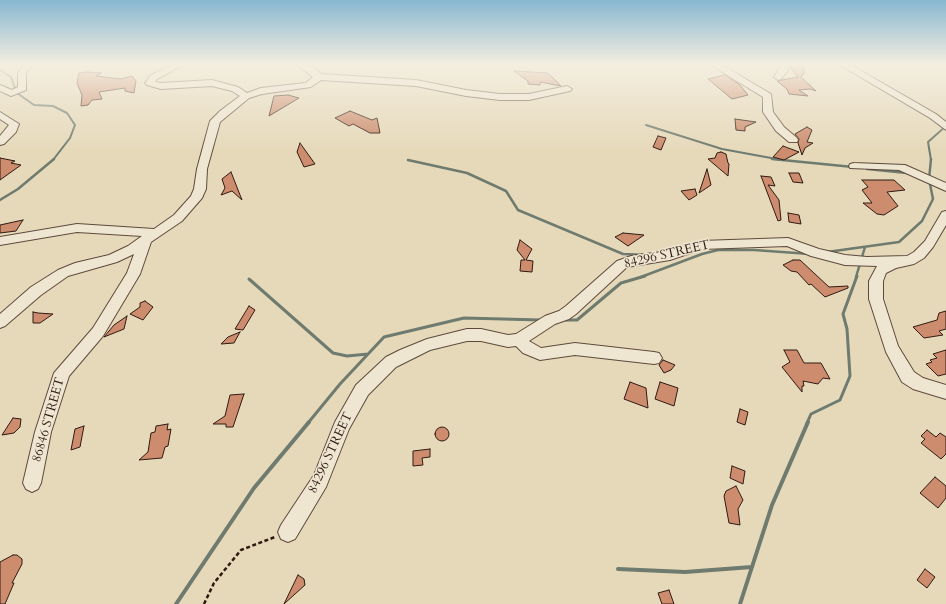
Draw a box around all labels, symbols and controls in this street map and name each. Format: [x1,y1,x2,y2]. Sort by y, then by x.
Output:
street label: 84296 STREET [623,238,711,272]
street label: 86846 STREET [29,376,69,464]
street label: 84296 STREET [305,410,357,496]

